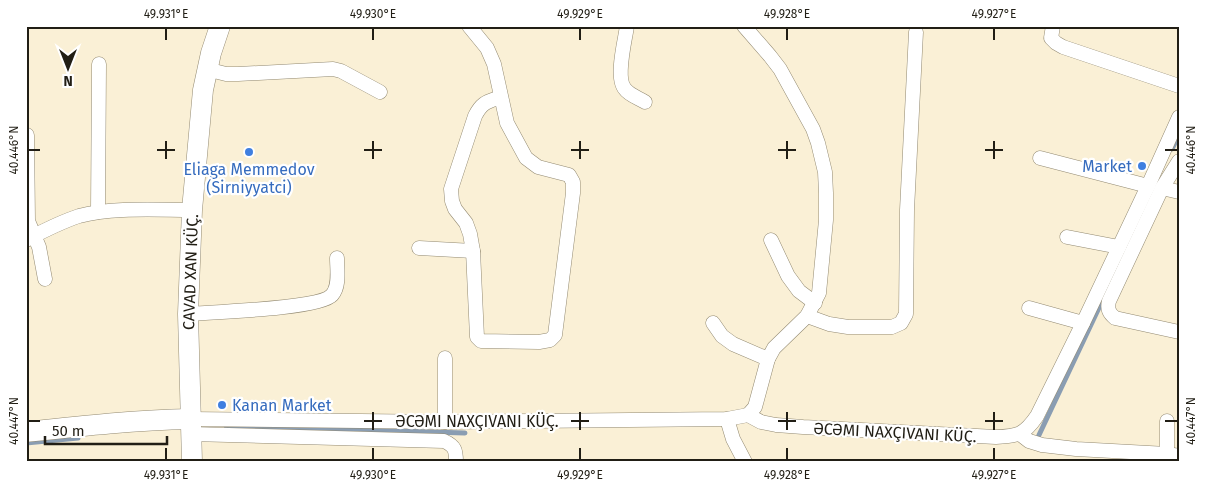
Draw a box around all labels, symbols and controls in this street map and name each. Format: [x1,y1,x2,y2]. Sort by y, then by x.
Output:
text: 49.931°E [144,7,188,21]
text: 49.930°E [350,7,396,21]
text: 49.929°E [557,7,603,21]
text: 49.928°E [764,7,810,21]
text: 49.927°E [971,7,1017,21]
north arrow [42,42,92,92]
text: N [63,72,73,89]
text: 40.446°N [7,125,21,175]
text: 40.446°N [1184,125,1198,175]
marker: Eliaga Memmedov (Sirniyyatci) [243,146,255,158]
place label: Market [1082,157,1132,176]
place label: Eliaga Memmedov (Sirniyyatci) [183,160,315,197]
marker: Market [1136,160,1148,172]
street label: CAVAD XAN KÜÇ. [179,214,203,330]
place label: Kanan Market [232,396,332,415]
text: 40.447°N [7,397,21,445]
text: 40.447°N [1184,397,1198,445]
marker: Kanan Market [216,399,228,411]
street label: ƏCƏMI NAXÇIVANI KÜÇ. [395,412,559,432]
scale bar [45,413,168,445]
street label: ƏCƏMI NAXÇIVANI KÜÇ. [813,419,977,447]
text: 50 m [52,422,85,440]
text: 49.931°E [144,468,188,482]
text: 49.930°E [350,468,396,482]
text: 49.929°E [557,468,603,482]
text: 49.928°E [764,468,810,482]
text: 49.927°E [971,468,1017,482]

